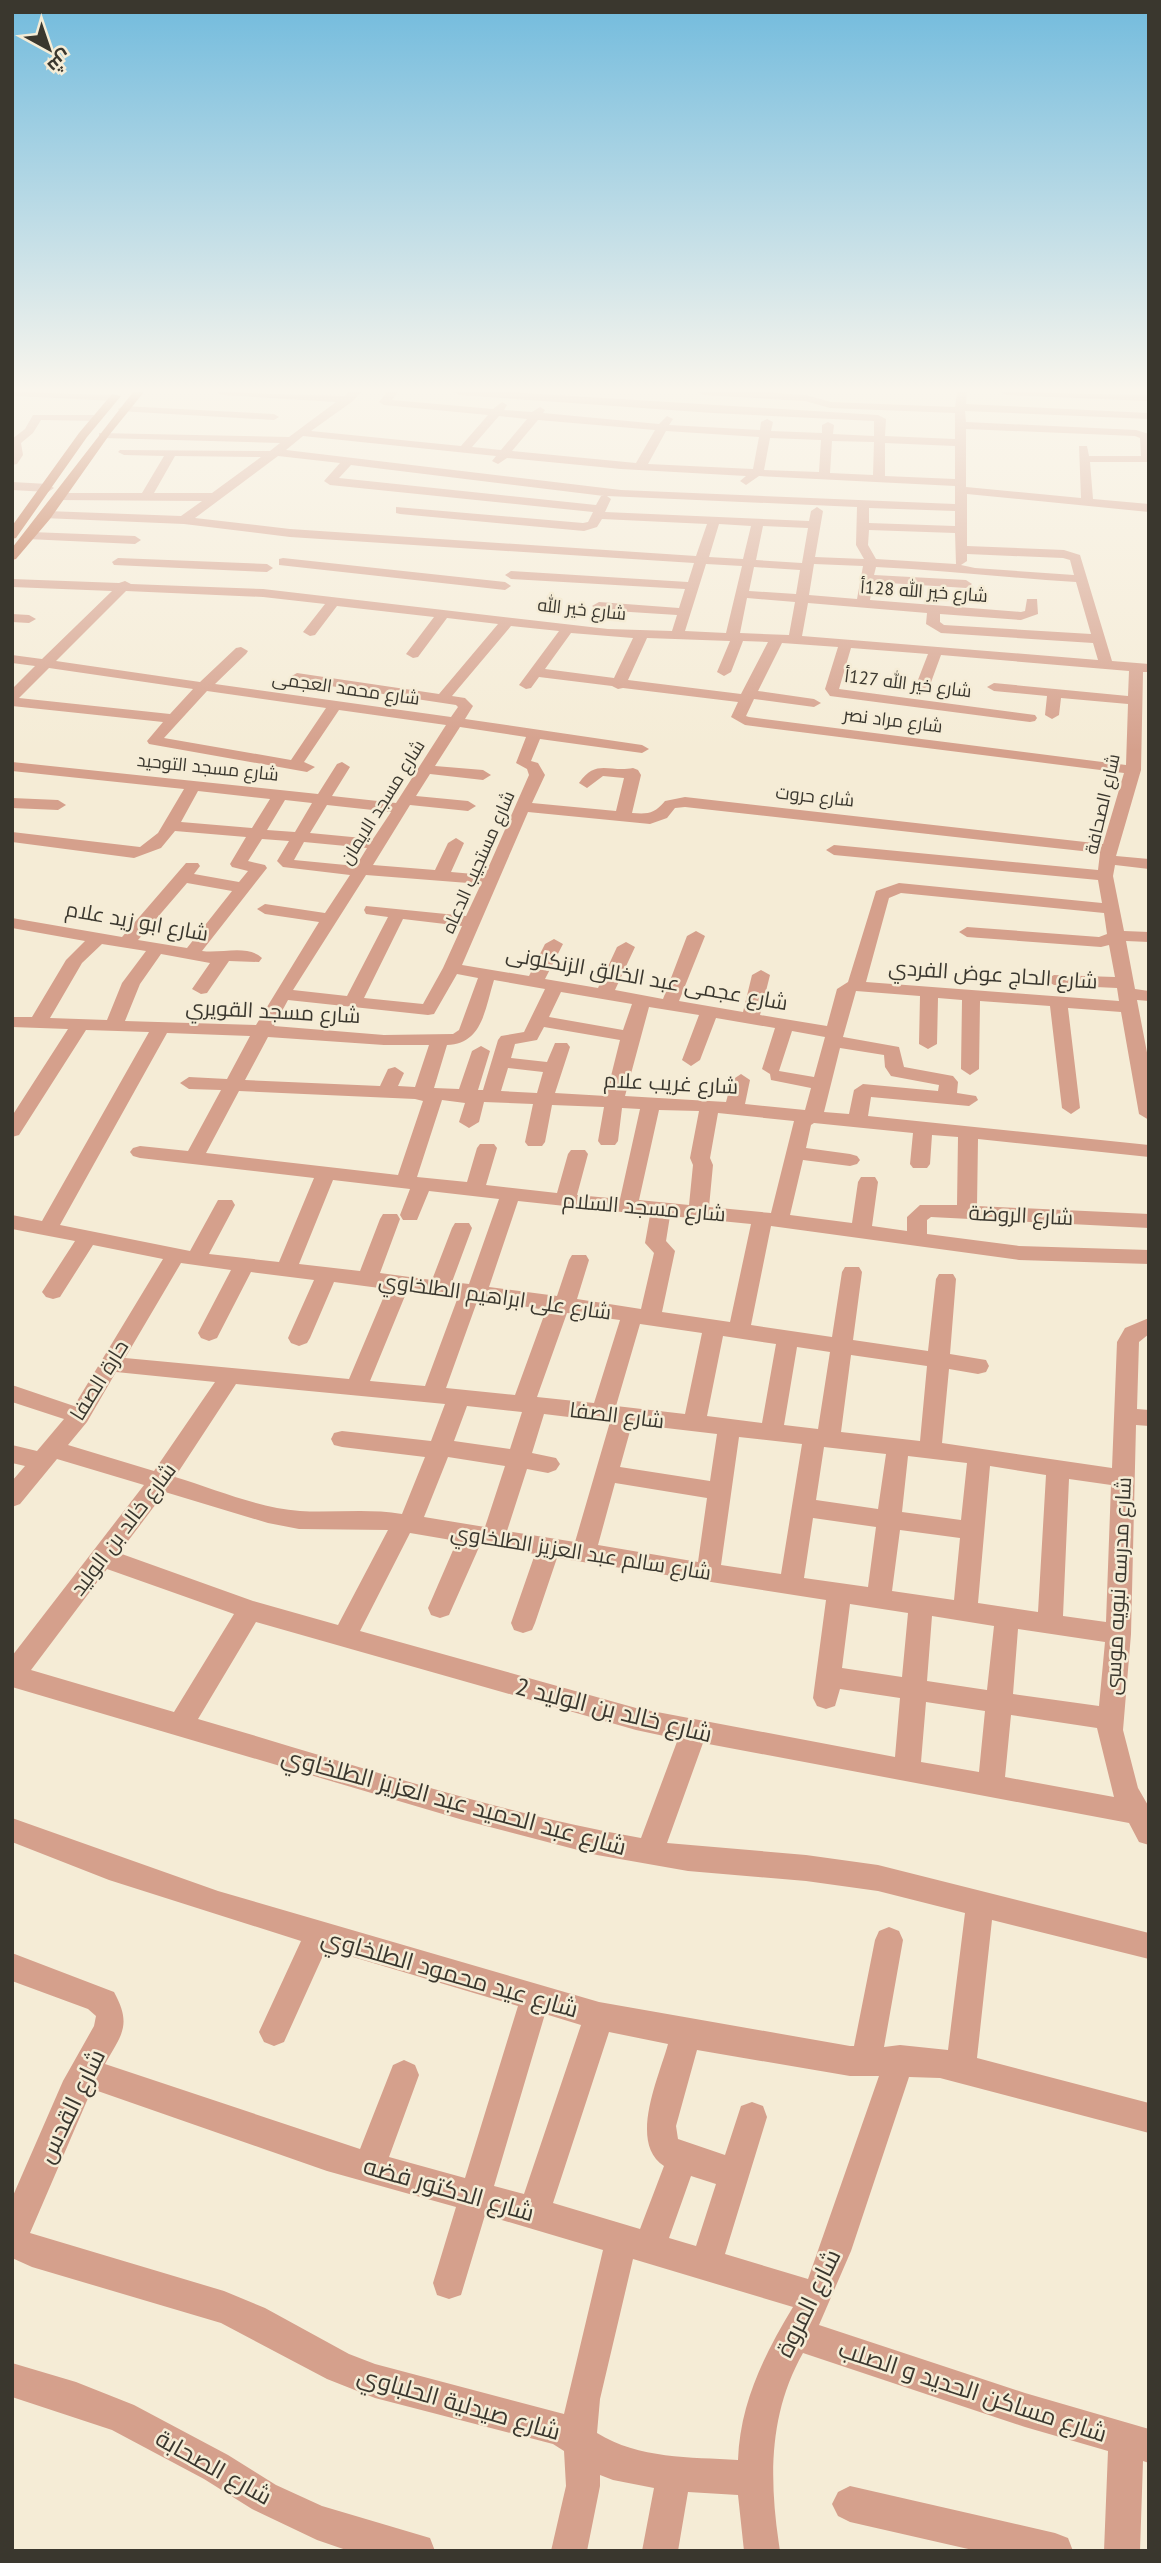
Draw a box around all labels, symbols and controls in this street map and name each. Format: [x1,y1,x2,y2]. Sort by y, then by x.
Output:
north arrow [14,14,84,84]
text: ش [43,45,77,79]
street label: شارع خير الله 128أ [859,575,989,608]
street label: شارع خير الله [536,593,627,626]
street label: شارع خير الله 127أ [843,664,973,703]
street label: شارع محمد العجمى [271,666,421,711]
street label: شارع مراد نصر [841,702,944,738]
street label: شارع مسجد الايمان [334,735,430,869]
street label: شارع مسجد التوحيد [136,748,280,787]
street label: شارع الصحافة [1079,752,1126,857]
street label: شارع حروت [774,780,856,813]
street label: شارع مستجيب الدعاه [436,787,521,937]
street label: شارع ابو زيد علام [63,895,211,948]
street label: شارع عجمى عبد الخالق الزنكلونى [504,940,790,1017]
street label: شارع الحاج عوض الفردي [887,953,1099,998]
street label: شارع مسجد القويري [185,993,361,1032]
street label: شارع غريب علام [603,1066,739,1101]
street label: شارع مسجد السلام [561,1186,727,1229]
street label: شارع الروضة [968,1199,1074,1232]
street label: شارع على ابراهيم الطلخاوي [377,1266,613,1329]
street label: حارة الصفا [64,1335,134,1425]
street label: شارع الصفا [568,1396,666,1435]
street label: شارع خالد بن الوليد [64,1457,183,1601]
street label: شارع مدرسه نبويه موسى [1099,1476,1138,1696]
street label: شارع سالم عبد العزيز الطلخاوي [448,1518,713,1589]
street label: شارع خالد بن الوليد 2 [512,1671,716,1750]
street label: شارع عبد الحميد عبد العزيز الطلخاوي [277,1740,630,1865]
street label: شارع عيد محمود الطلخاوي [317,1921,582,2027]
street label: شارع القدس [30,2044,113,2169]
street label: شارع الدكتور فضه [360,2150,538,2229]
street label: شارع المروة [769,2244,848,2363]
street label: شارع مساكن الحديد و الصلب [835,2333,1111,2450]
street label: شارع صيدلية الحلباوي [353,2359,564,2450]
street label: شارع الصحابة [150,2422,278,2513]

